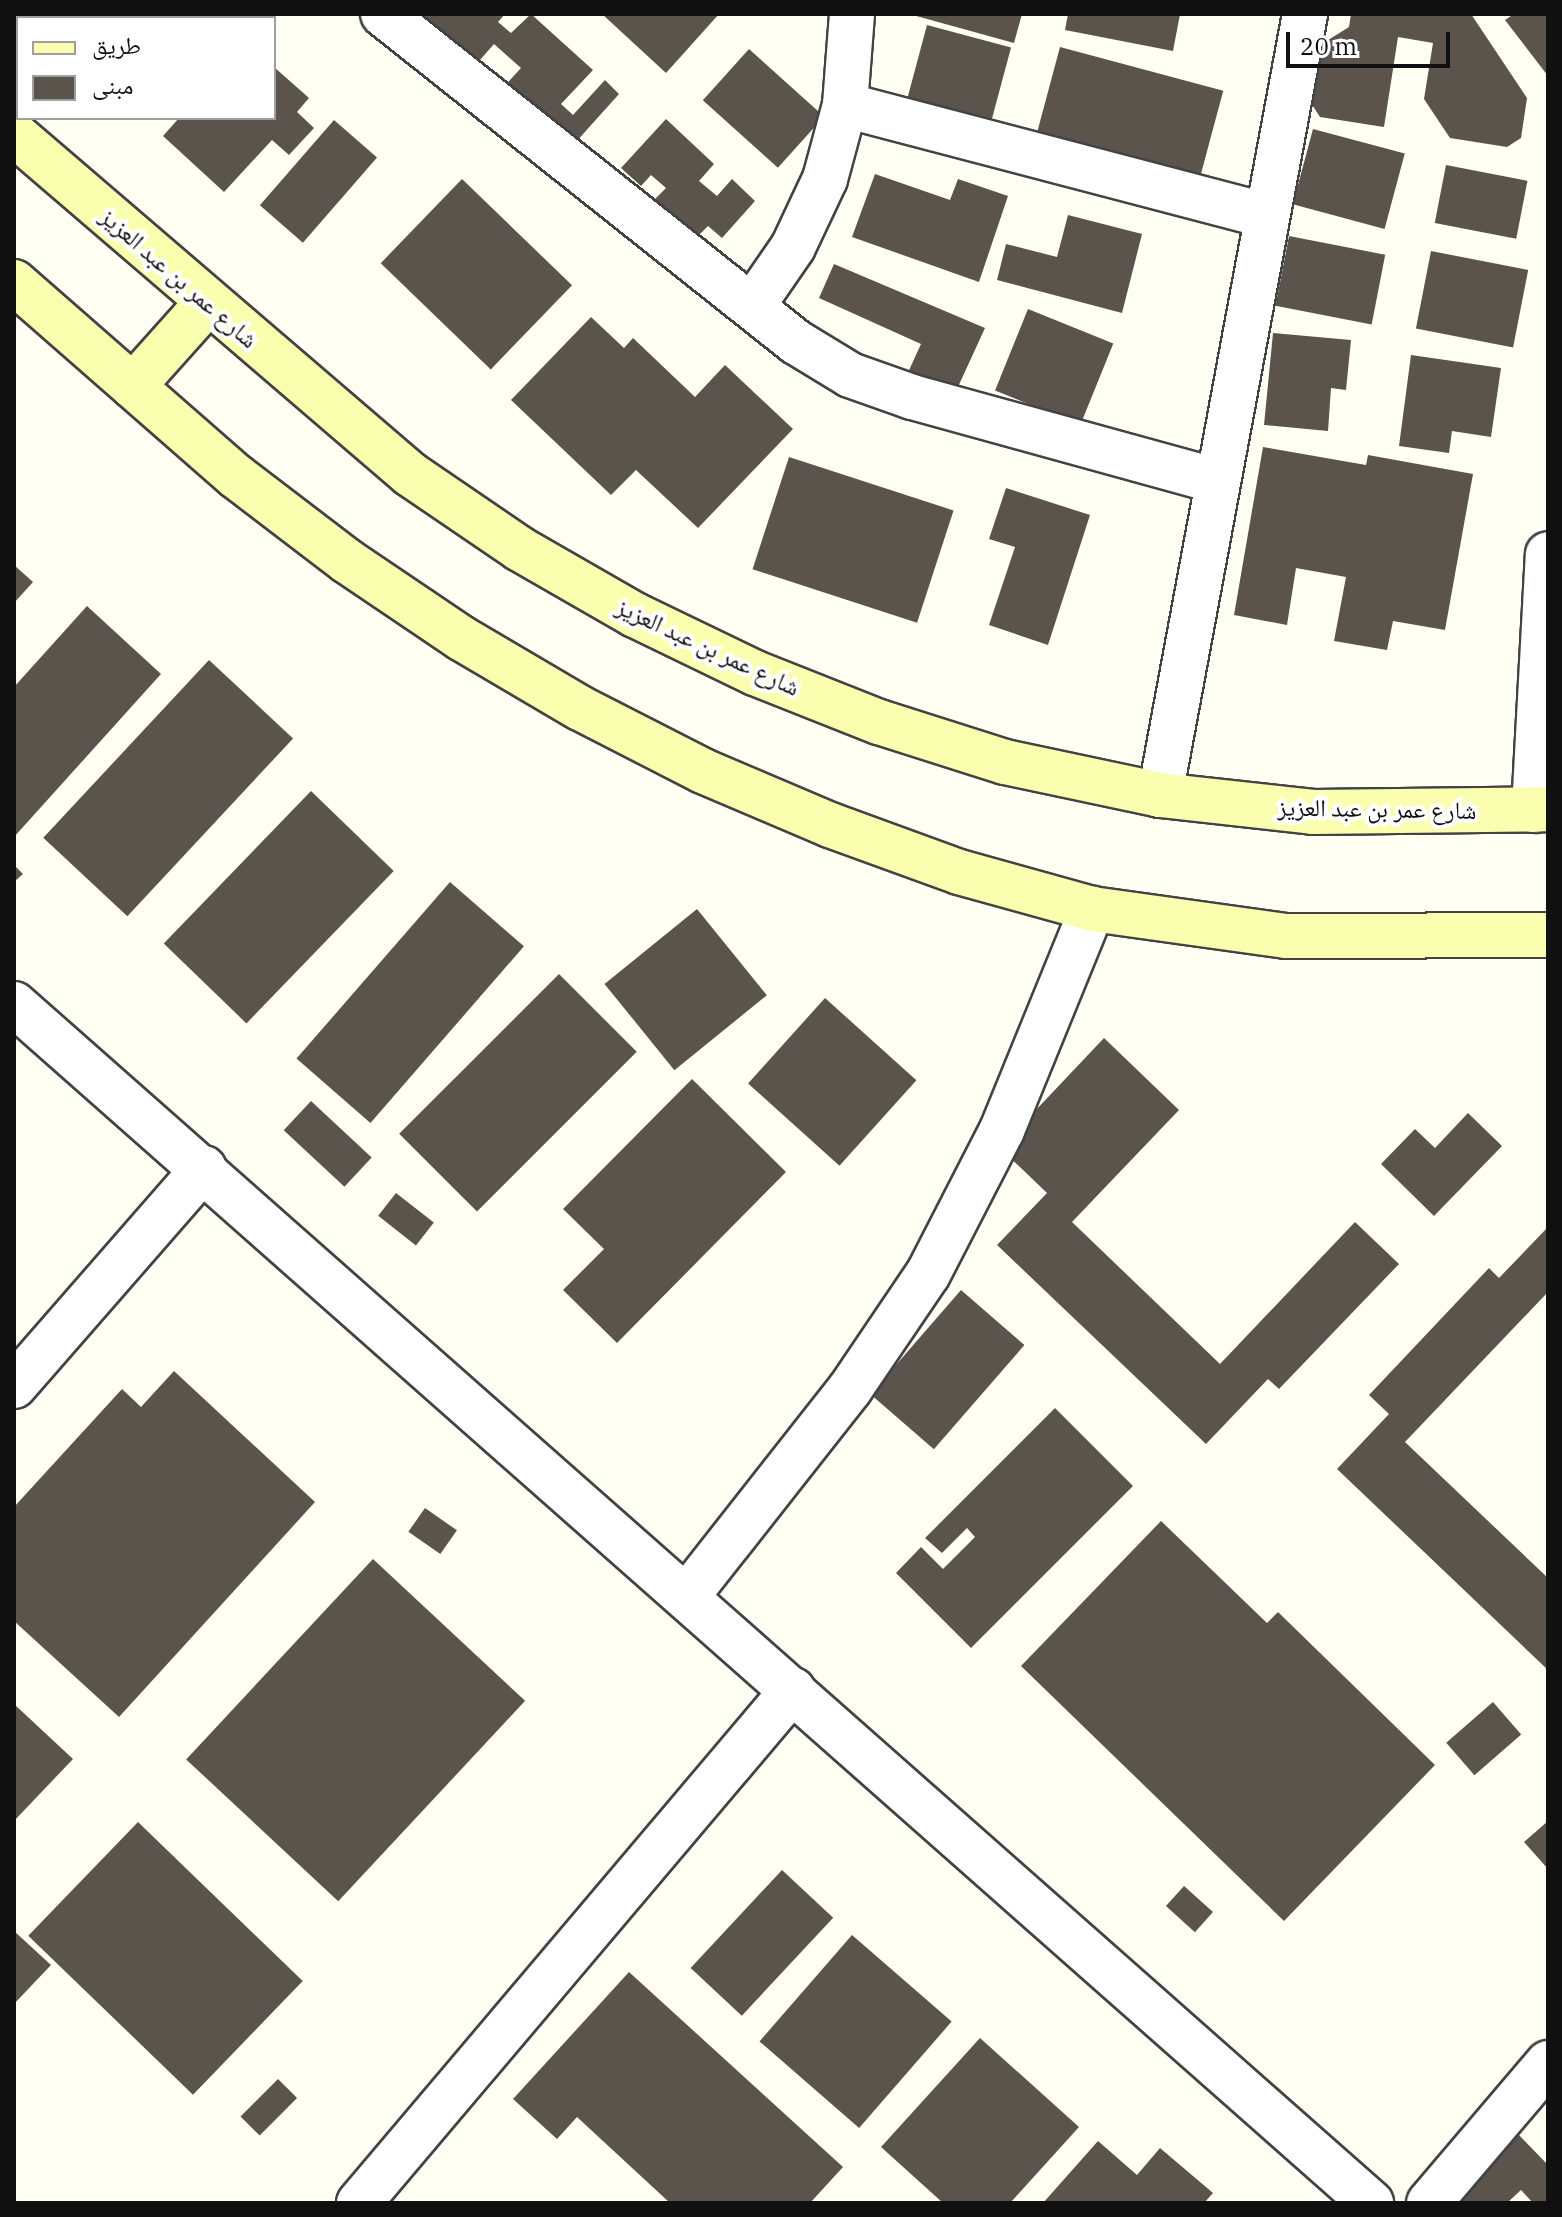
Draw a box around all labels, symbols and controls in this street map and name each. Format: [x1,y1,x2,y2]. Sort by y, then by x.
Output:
legend [16,16,276,120]
scale bar [1290,16,1454,66]
text: طريق [92,29,141,61]
text: 20 m [1300,30,1357,62]
text: مبنى [92,69,133,101]
street label: شارع عمر بن عبد العزيز [94,202,264,354]
street label: شارع عمر بن عبد العزيز [612,592,804,702]
street label: شارع عمر بن عبد العزيز [1277,793,1477,825]

